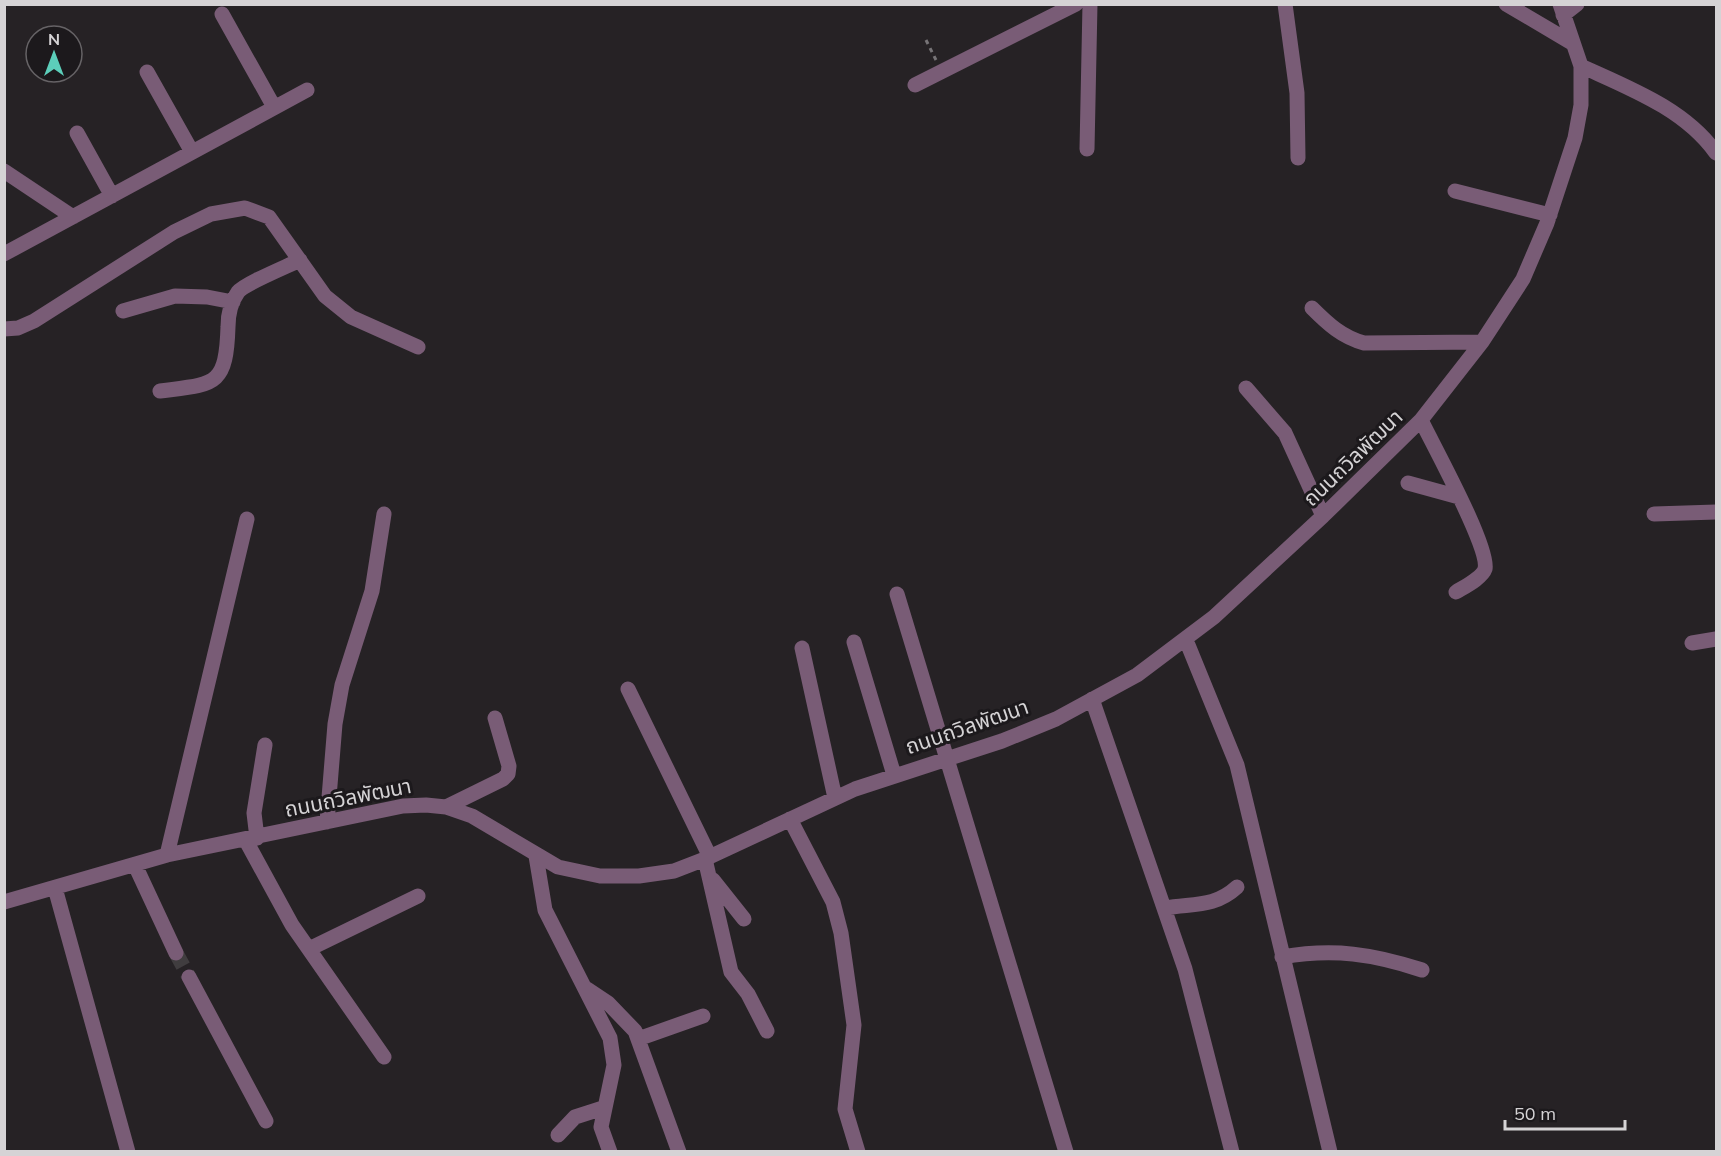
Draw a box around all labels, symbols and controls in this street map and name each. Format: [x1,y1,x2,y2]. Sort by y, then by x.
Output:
north arrow [24,24,84,84]
text: N [48,29,60,49]
street label: ถนนถวิลพัฒนา [1297,403,1407,511]
street label: ถนนถวิลพัฒนา [902,693,1032,759]
street label: ถนนถวิลพัฒนา [282,772,413,822]
scale bar [1505,1093,1625,1131]
text: 50 m [1514,1102,1556,1125]

